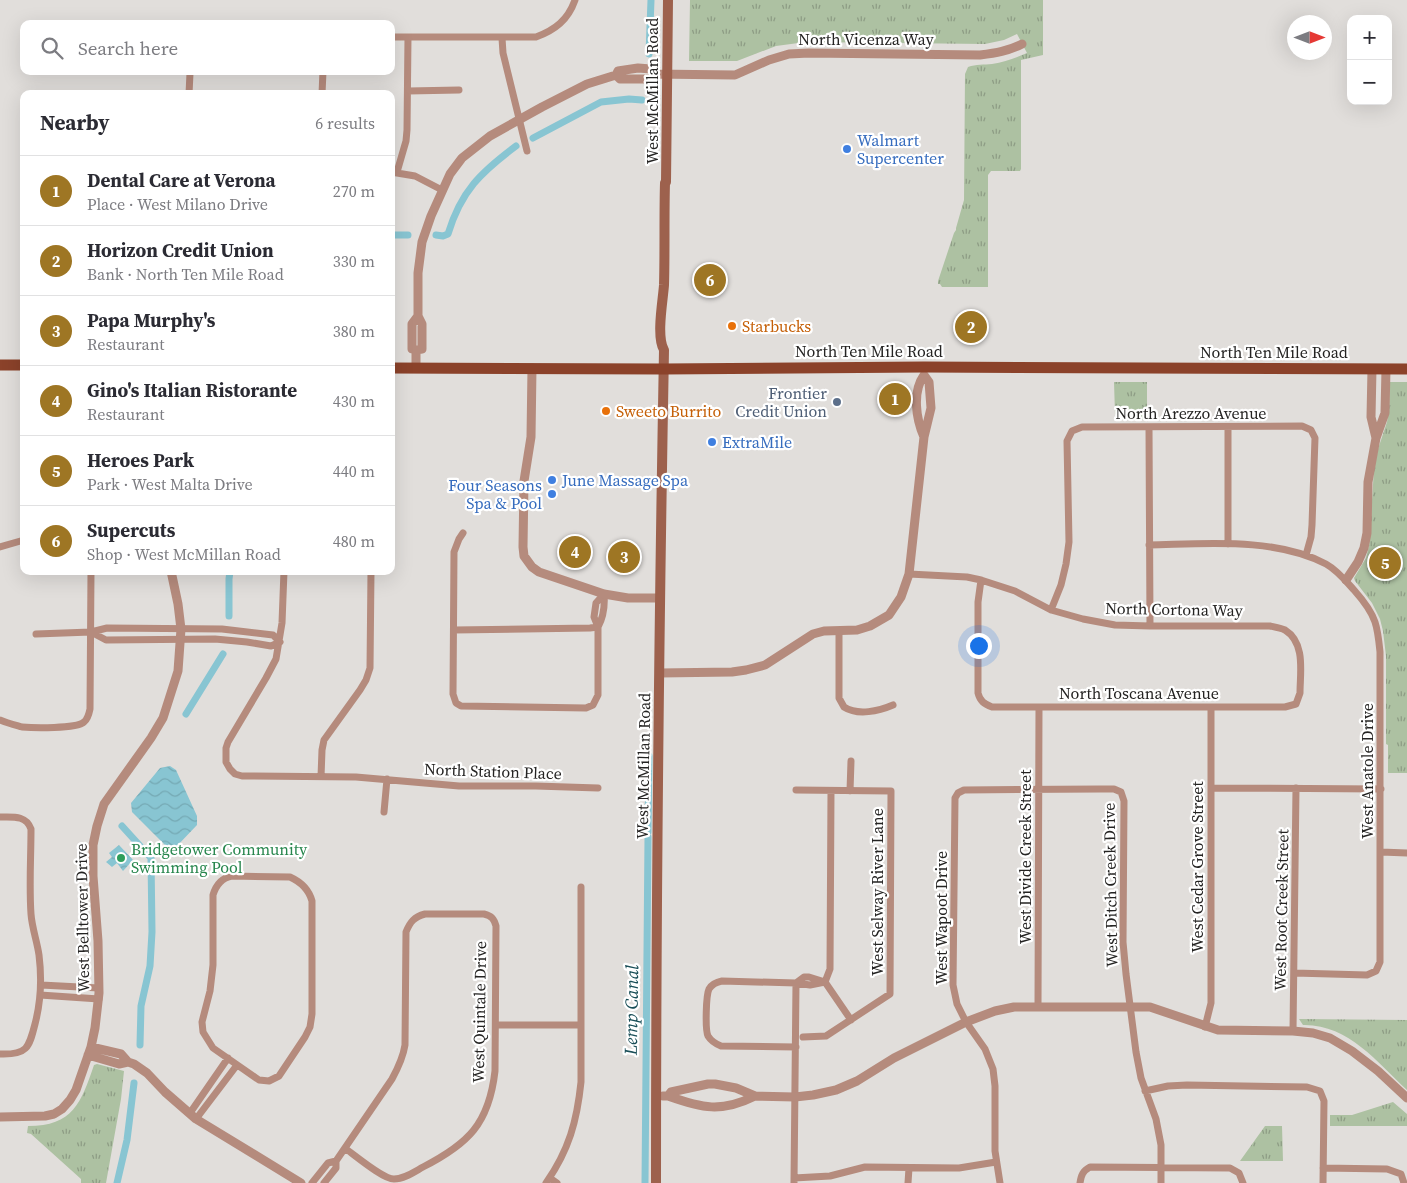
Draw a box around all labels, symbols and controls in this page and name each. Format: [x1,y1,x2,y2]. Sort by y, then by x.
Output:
north arrow [1287,15,1332,60]
map controls [1347,15,1392,105]
button: + [1347,15,1392,60]
street label: West McMillan Road [641,18,663,164]
search box [20,20,395,75]
street label: North Vicenza Way [798,28,934,50]
icon: search [38,34,66,62]
text: Search here [78,35,178,61]
button: − [1347,60,1392,105]
text: Nearby [40,108,110,137]
text: 6 results [315,112,375,134]
place label: Walmart Supercenter [857,129,944,169]
marker: Walmart Supercenter [841,143,853,155]
text: Dental Care at Verona [87,167,276,193]
text: 1 [52,180,60,202]
text: 270 m [333,180,375,202]
text: Place · West Milano Drive [87,193,268,215]
text: Horizon Credit Union [87,237,274,263]
text: 2 [52,250,60,272]
text: 330 m [333,250,375,272]
pin: 6 [694,261,726,299]
text: Bank · North Ten Mile Road [87,263,284,285]
text: Papa Murphy's [87,307,215,333]
pin: 2 [955,308,987,346]
place label: Starbucks [742,315,811,337]
text: 3 [52,320,60,342]
text: 380 m [333,320,375,342]
marker: Starbucks [726,320,738,332]
text: Restaurant [87,333,165,355]
street label: North Ten Mile Road [795,340,943,362]
street label: North Ten Mile Road [1200,341,1348,363]
text: Gino's Italian Ristorante [87,377,297,403]
pin: 1 [879,380,911,418]
place label: Frontier Credit Union [735,382,827,422]
text: 4 [52,390,60,412]
text: 430 m [333,390,375,412]
marker: Frontier Credit Union [831,396,843,408]
place label: Sweeto Burrito [616,400,721,422]
street label: North Arezzo Avenue [1116,402,1267,424]
text: Restaurant [87,403,165,425]
marker: Sweeto Burrito [600,405,612,417]
place label: ExtraMile [722,431,792,453]
marker: ExtraMile [706,436,718,448]
text: Heroes Park [87,447,194,473]
text: 5 [52,460,60,482]
text: 440 m [333,460,375,482]
place label: June Massage Spa [561,469,689,491]
text: Park · West Malta Drive [87,473,253,495]
place label: Four Seasons Spa & Pool [448,474,542,514]
marker: June Massage Spa [546,474,558,486]
marker: Four Seasons Spa & Pool [546,488,558,500]
text: Supercuts [87,517,175,543]
text: 6 [52,530,60,552]
text: 480 m [333,530,375,552]
pin: 4 [559,533,591,571]
pin: 3 [608,538,640,576]
text: Shop · West McMillan Road [87,543,281,565]
pin: 5 [1369,544,1401,582]
street label: North Cortona Way [1105,597,1244,621]
your location [966,633,992,659]
street label: North Toscana Avenue [1059,682,1219,704]
street label: West McMillan Road [631,693,655,839]
street label: West Anatole Drive [1356,703,1378,839]
street label: North Station Place [424,758,562,784]
street label: West Divide Creek Street [1014,769,1036,944]
street label: West Cedar Grove Street [1186,781,1208,953]
street label: West Ditch Creek Drive [1098,803,1122,967]
street label: West Selway River Lane [866,808,888,976]
street label: West Root Creek Street [1269,828,1293,991]
place label: Bridgetower Community Swimming Pool [131,838,308,878]
street label: West Belltower Drive [70,843,94,993]
street label: West Wapoot Drive [930,851,952,985]
marker: Bridgetower Community Swimming Pool [115,852,127,864]
street label: West Quintale Drive [467,941,491,1083]
water label: Lemp Canal [618,965,644,1056]

